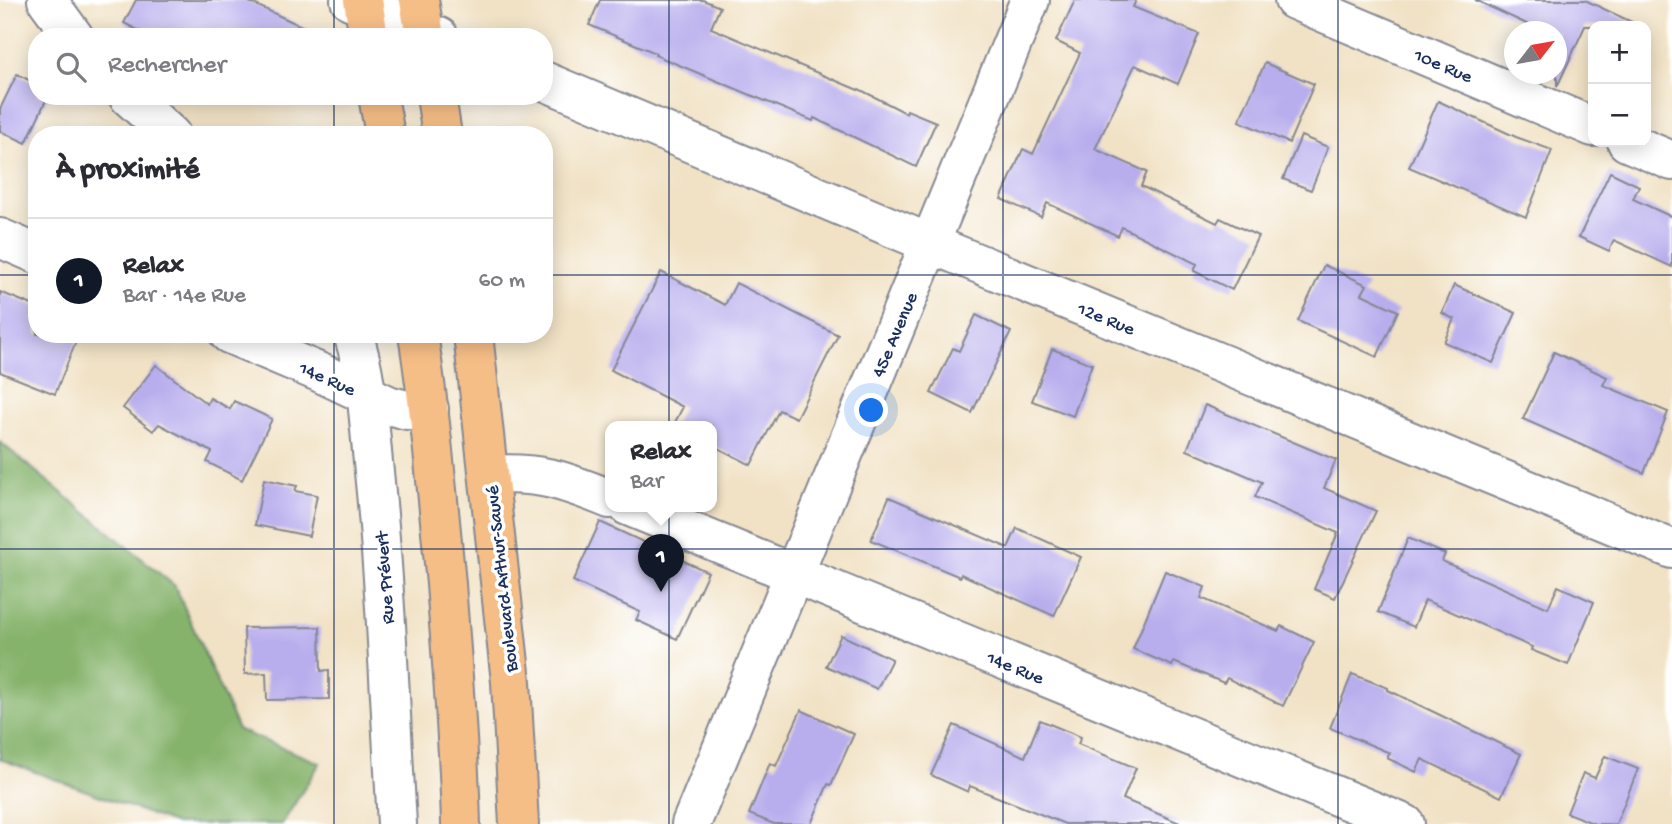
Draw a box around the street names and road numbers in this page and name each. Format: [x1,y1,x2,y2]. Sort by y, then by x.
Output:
street label: 10e Rue [1409,44,1476,90]
street label: 45e Avenue [868,289,925,381]
street label: 12e Rue [1073,298,1138,342]
street label: 14e Rue [294,357,359,403]
street label: Boulevard Arthur-Sauvé [482,484,525,674]
street label: Rue Prévert [372,528,401,625]
street label: 14e Rue [982,647,1047,691]

